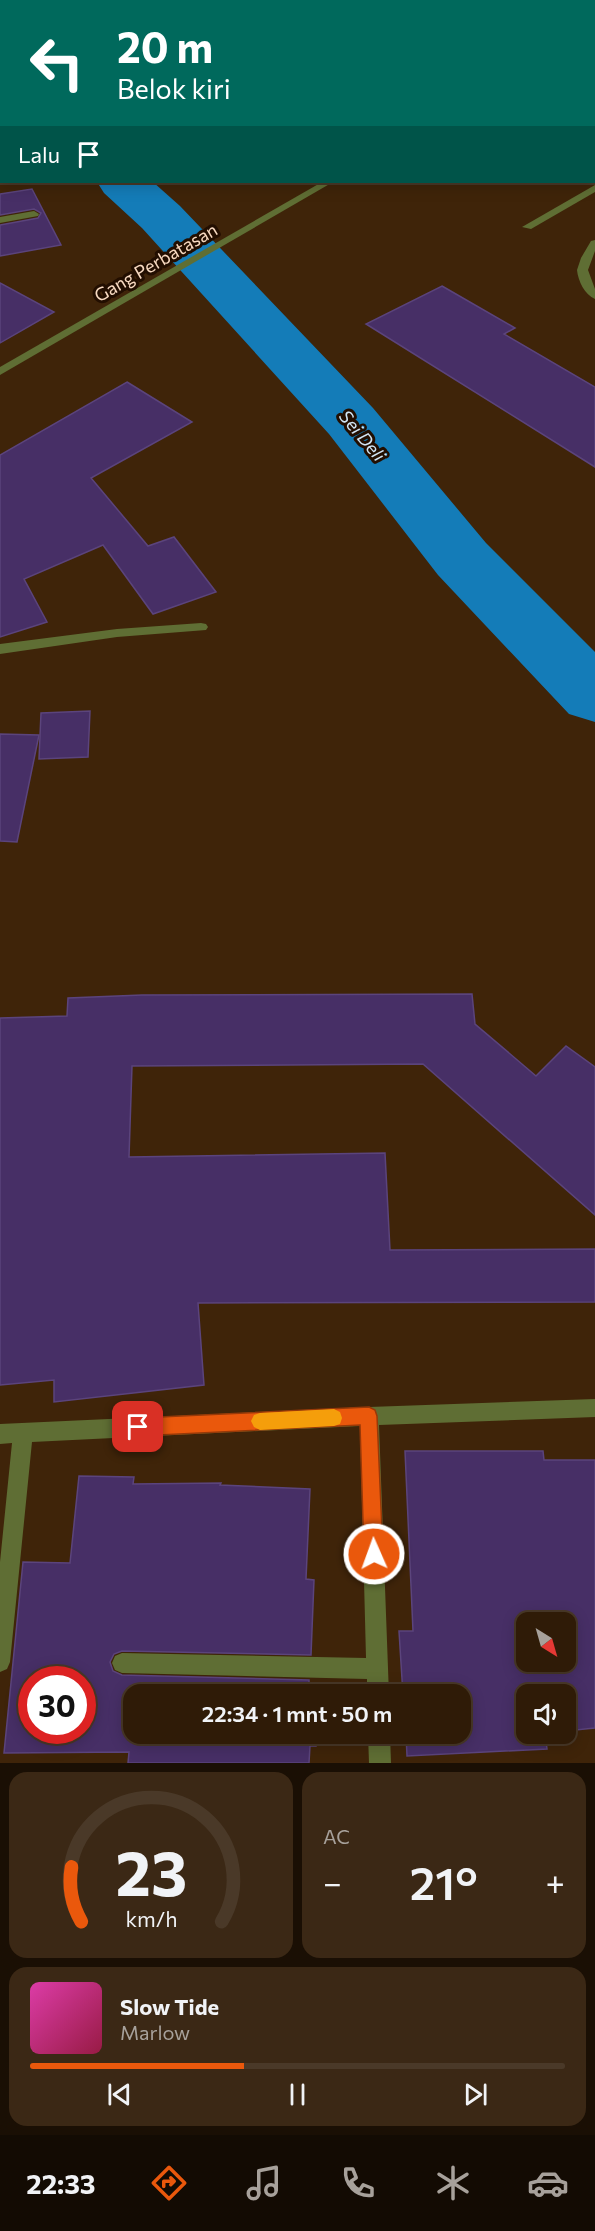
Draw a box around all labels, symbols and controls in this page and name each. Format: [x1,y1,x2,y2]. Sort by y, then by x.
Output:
text: 20 m [117,20,213,72]
icon: left [18,24,96,102]
text: Belok kiri [117,72,231,105]
icon: arrive [72,138,105,171]
text: Lalu [18,141,60,168]
street label: Gang Perbatasan [90,218,221,306]
water label: Sei Deli [335,405,391,466]
pin [112,1401,163,1452]
icon: arrive [121,1410,154,1443]
position arrow [342,1522,406,1586]
north arrow [516,1612,576,1672]
map controls [516,1612,576,1744]
speed limit sign: 30 [18,1666,96,1744]
button: sound [516,1684,576,1744]
text: 22:34 · 1 mnt · 50 m [202,1700,392,1727]
text: AC [323,1824,350,1848]
text: 23 [115,1833,187,1909]
text: 21° [410,1854,478,1909]
text: − [323,1861,342,1902]
text: + [546,1861,565,1902]
text: km/h [125,1905,177,1931]
text: Slow Tide [120,1993,219,2020]
text: Marlow [120,2020,190,2044]
icon: previous [103,2078,136,2111]
icon: pause [281,2078,314,2111]
icon: next [459,2078,492,2111]
icon: directions [148,2162,190,2204]
icon: music [243,2162,285,2204]
icon: phone [337,2162,379,2204]
icon: climate [432,2162,474,2204]
icon: car [527,2162,569,2204]
text: 22:33 [26,2167,95,2200]

